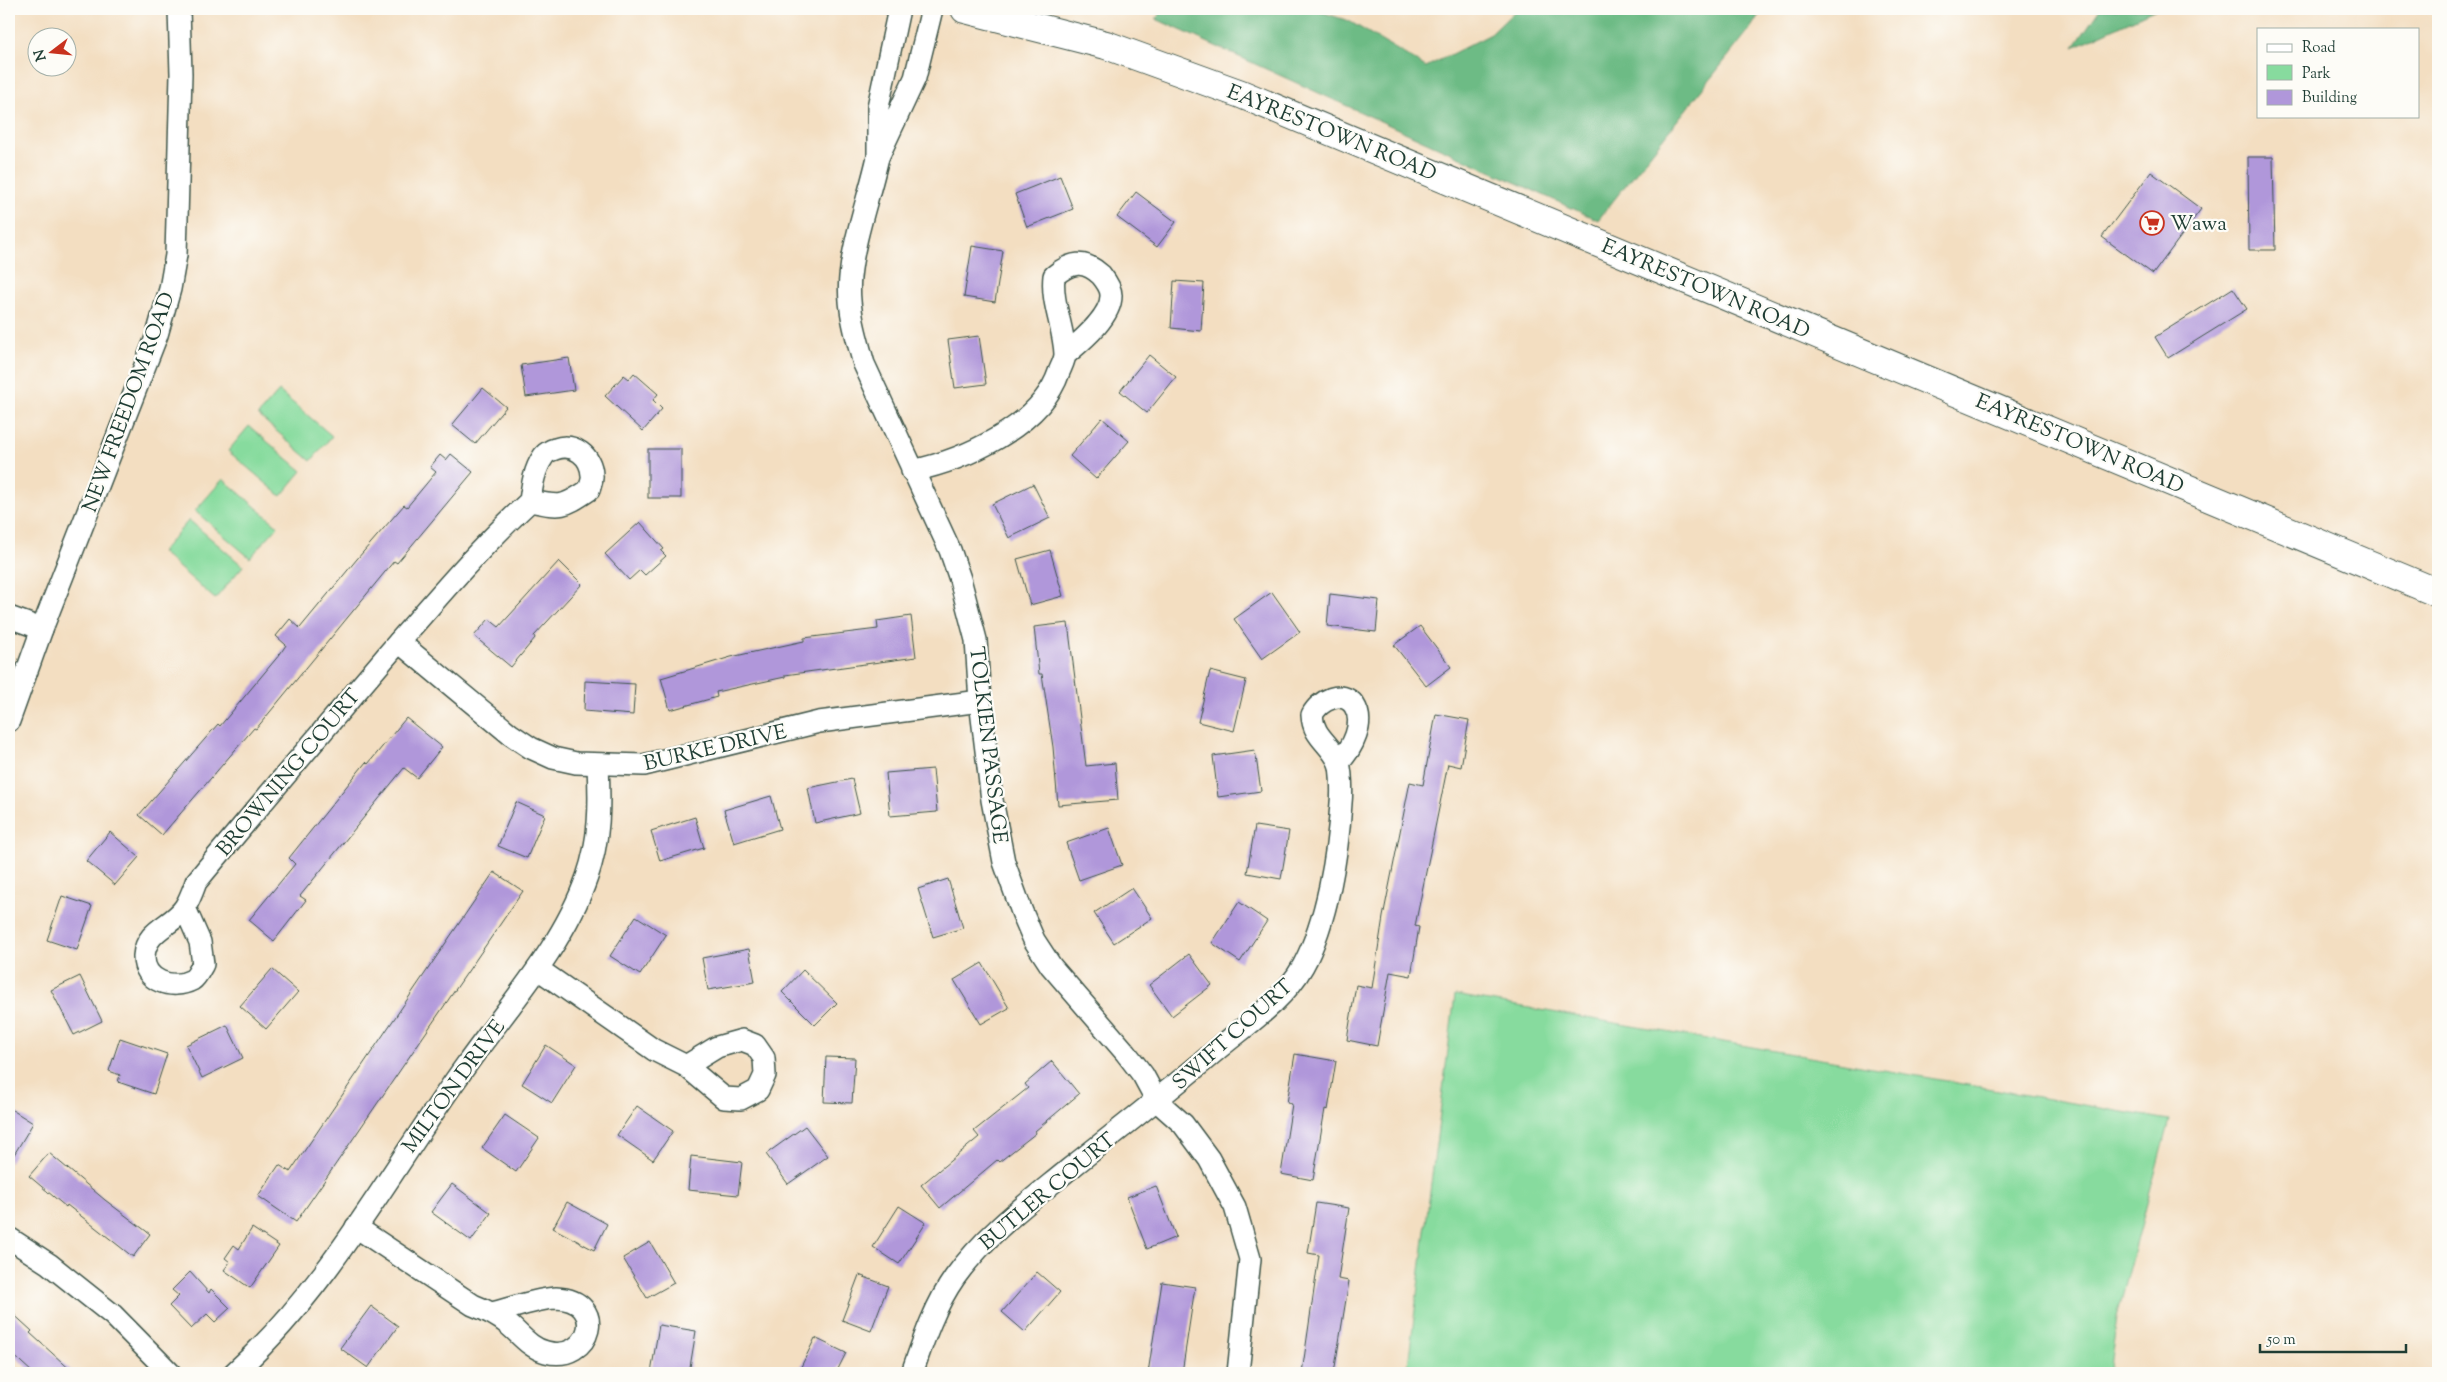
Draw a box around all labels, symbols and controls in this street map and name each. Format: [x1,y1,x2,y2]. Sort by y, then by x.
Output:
north arrow [28,28,78,78]
legend [2257,28,2420,118]
text: Road [2302,38,2336,59]
text: N [30,47,53,63]
text: Park [2302,64,2331,85]
street label: EAYRESTOWN ROAD [1222,78,1441,190]
text: Building [2302,88,2357,109]
supermarket icon: Wawa [2139,210,2165,236]
place label: Wawa [2170,210,2227,240]
street label: EAYRESTOWN ROAD [1596,232,1814,347]
street label: NEW FREEDOM ROAD [76,288,184,517]
street label: EAYRESTOWN ROAD [1970,387,2188,502]
street label: TOLKIEN PASSAGE [960,645,1014,846]
street label: BROWNING COURT [210,683,369,864]
street label: BURKE DRIVE [641,718,790,780]
street label: SWIFT COURT [1166,973,1300,1098]
street label: MILTON DRIVE [396,1014,514,1160]
street label: BUTLER COURT [974,1126,1123,1259]
scale bar [2260,1322,2406,1354]
text: 50 m [2266,1330,2296,1351]

